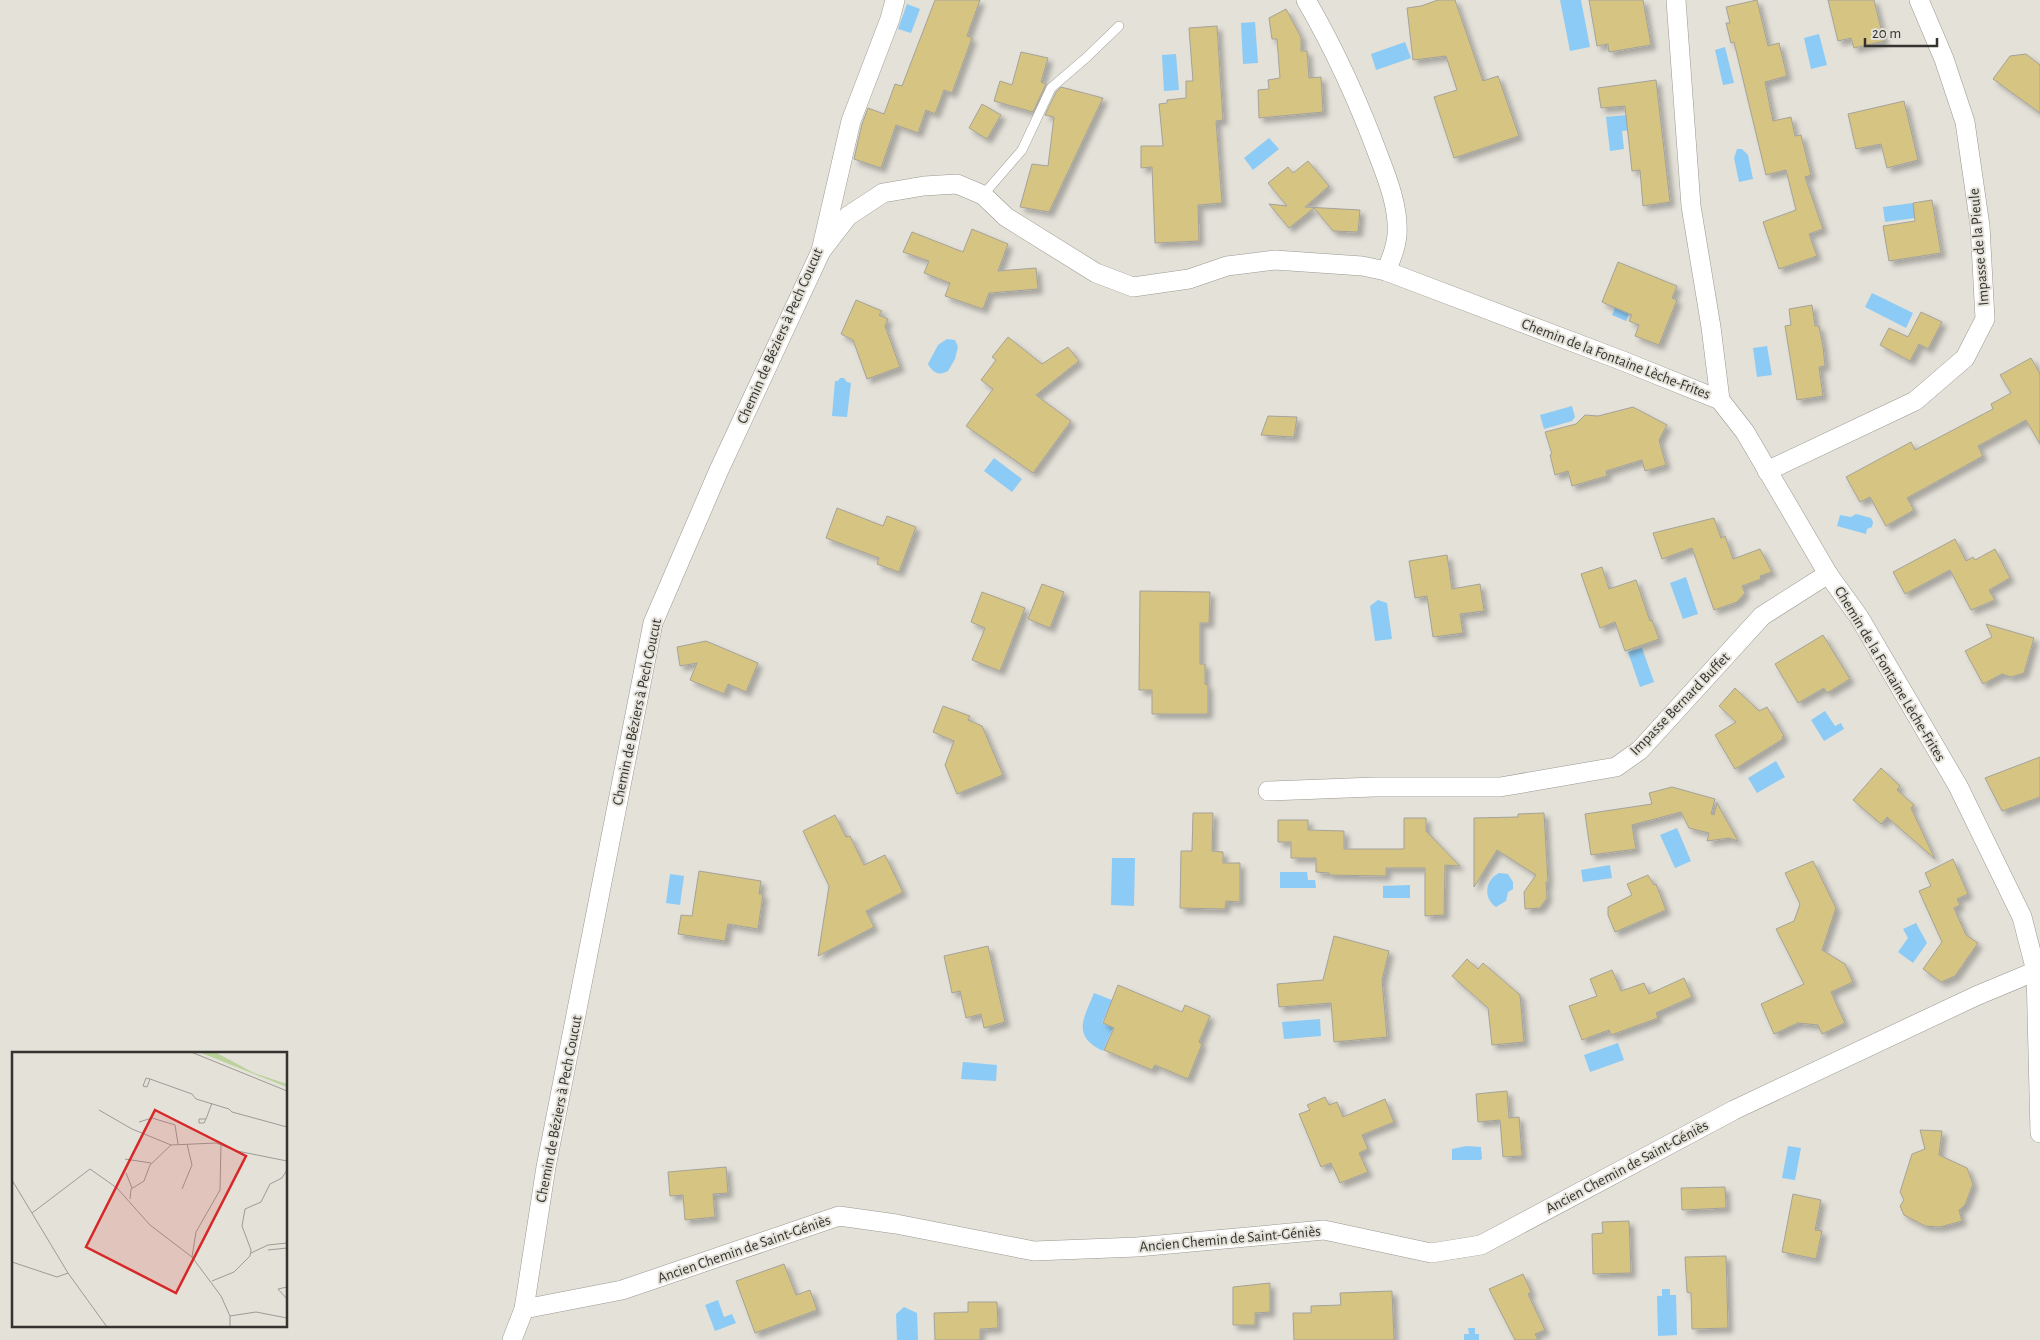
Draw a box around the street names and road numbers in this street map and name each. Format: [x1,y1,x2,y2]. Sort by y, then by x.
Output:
street label: Impasse de la Pieule [1966,188,1992,306]
street label: Chemin de Béziers à Pech Coucut [734,246,826,426]
street label: Chemin de la Fontaine Lèche-Frites [1519,316,1713,402]
street label: Chemin de la Fontaine Lèche-Frites [1832,584,1948,764]
street label: Chemin de Béziers à Pech Coucut [610,617,664,807]
street label: Impasse Bernard Buffet [1627,650,1733,758]
street label: Chemin de Béziers à Pech Coucut [533,1014,585,1204]
street label: Ancien Chemin de Saint-Géniès [1543,1118,1711,1216]
street label: Ancien Chemin de Saint-Géniès [656,1212,832,1286]
street label: Ancien Chemin de Saint-Géniès [1139,1224,1321,1254]

